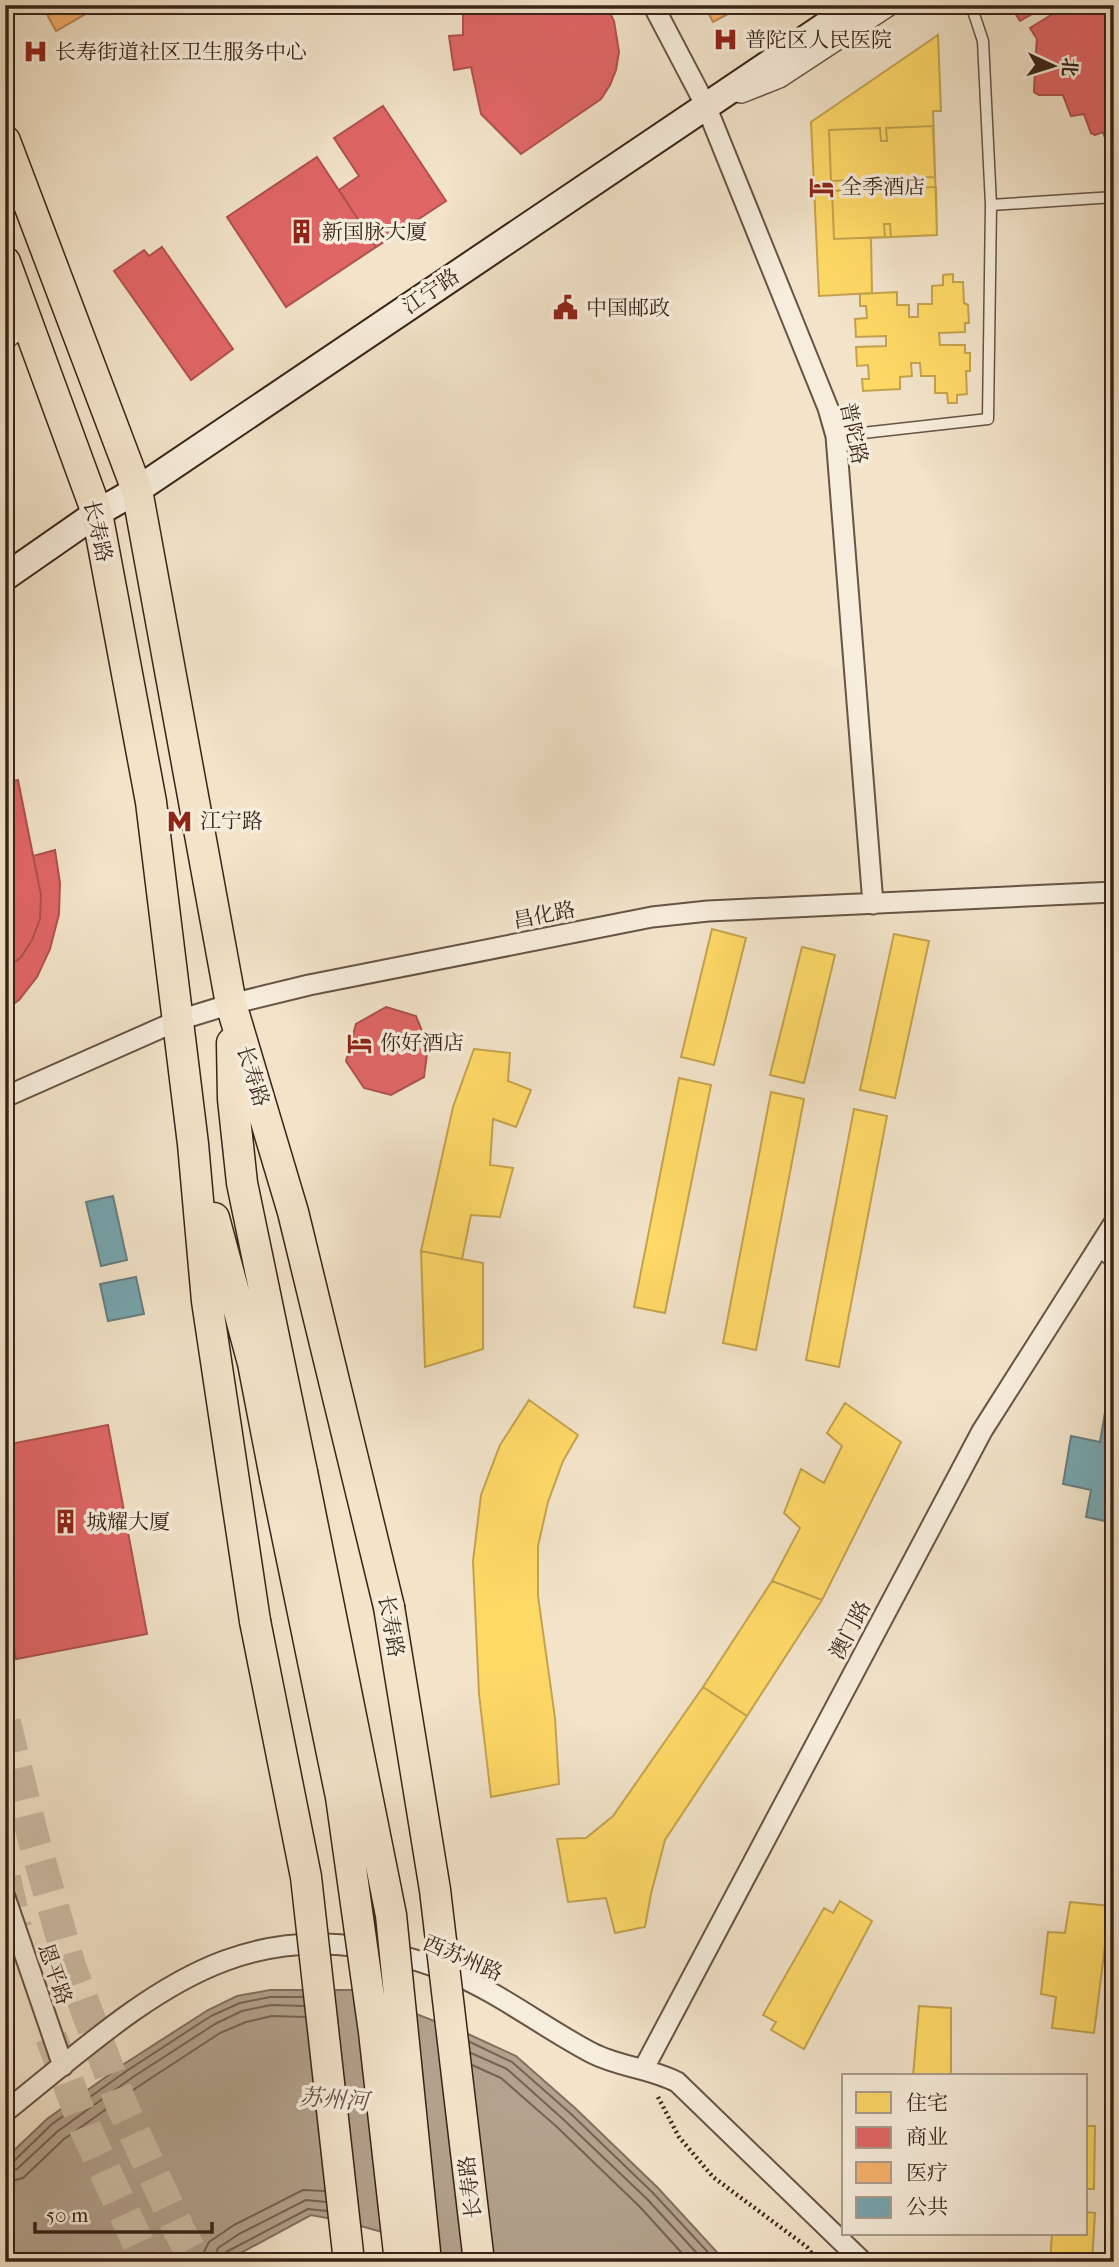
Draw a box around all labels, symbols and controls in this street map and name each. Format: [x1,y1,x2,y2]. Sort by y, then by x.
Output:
hospital icon: 普陀区人民医院 [711,26,739,54]
place label: 普陀区人民医院 [745,28,892,52]
north arrow [1018,32,1088,102]
hospital icon: 长寿街道社区卫生服务中心 [21,38,49,66]
place label: 长寿街道社区卫生服务中心 [55,40,307,64]
text: 北 [1057,57,1081,77]
hotel icon: 全季酒店 [807,173,835,201]
place label: 全季酒店 [841,175,925,199]
building icon: 新国脉大厦 [288,218,316,246]
place label: 新国脉大厦 [322,220,427,244]
street label: 江宁路 [398,263,464,319]
public building icon: 中国邮政 [552,294,580,322]
place label: 中国邮政 [586,296,670,320]
street label: 普陀路 [836,400,872,466]
street label: 长寿路 [79,498,117,564]
metro station icon: 江宁路 [166,807,194,835]
place label: 江宁路 [200,809,263,833]
street label: 昌化路 [511,897,577,933]
hotel icon: 你好酒店 [346,1029,374,1057]
place label: 你好酒店 [380,1031,464,1055]
street label: 长寿路 [232,1042,274,1110]
building icon: 城耀大厦 [52,1508,80,1536]
place label: 城耀大厦 [86,1510,170,1534]
street label: 长寿路 [374,1593,408,1659]
street label: 澳门路 [825,1597,875,1663]
street label: 西苏州路 [420,1931,506,1985]
street label: 恩平路 [33,1940,77,2008]
legend [842,2074,1088,2236]
water label: 苏州河 [299,2084,373,2116]
text: 住宅 [906,2091,948,2115]
text: 商业 [906,2125,948,2149]
street label: 长寿路 [454,2154,486,2220]
text: 医疗 [906,2161,948,2185]
scale bar [35,2190,212,2234]
text: 公共 [906,2195,948,2219]
text: 50 m [46,2203,89,2227]

